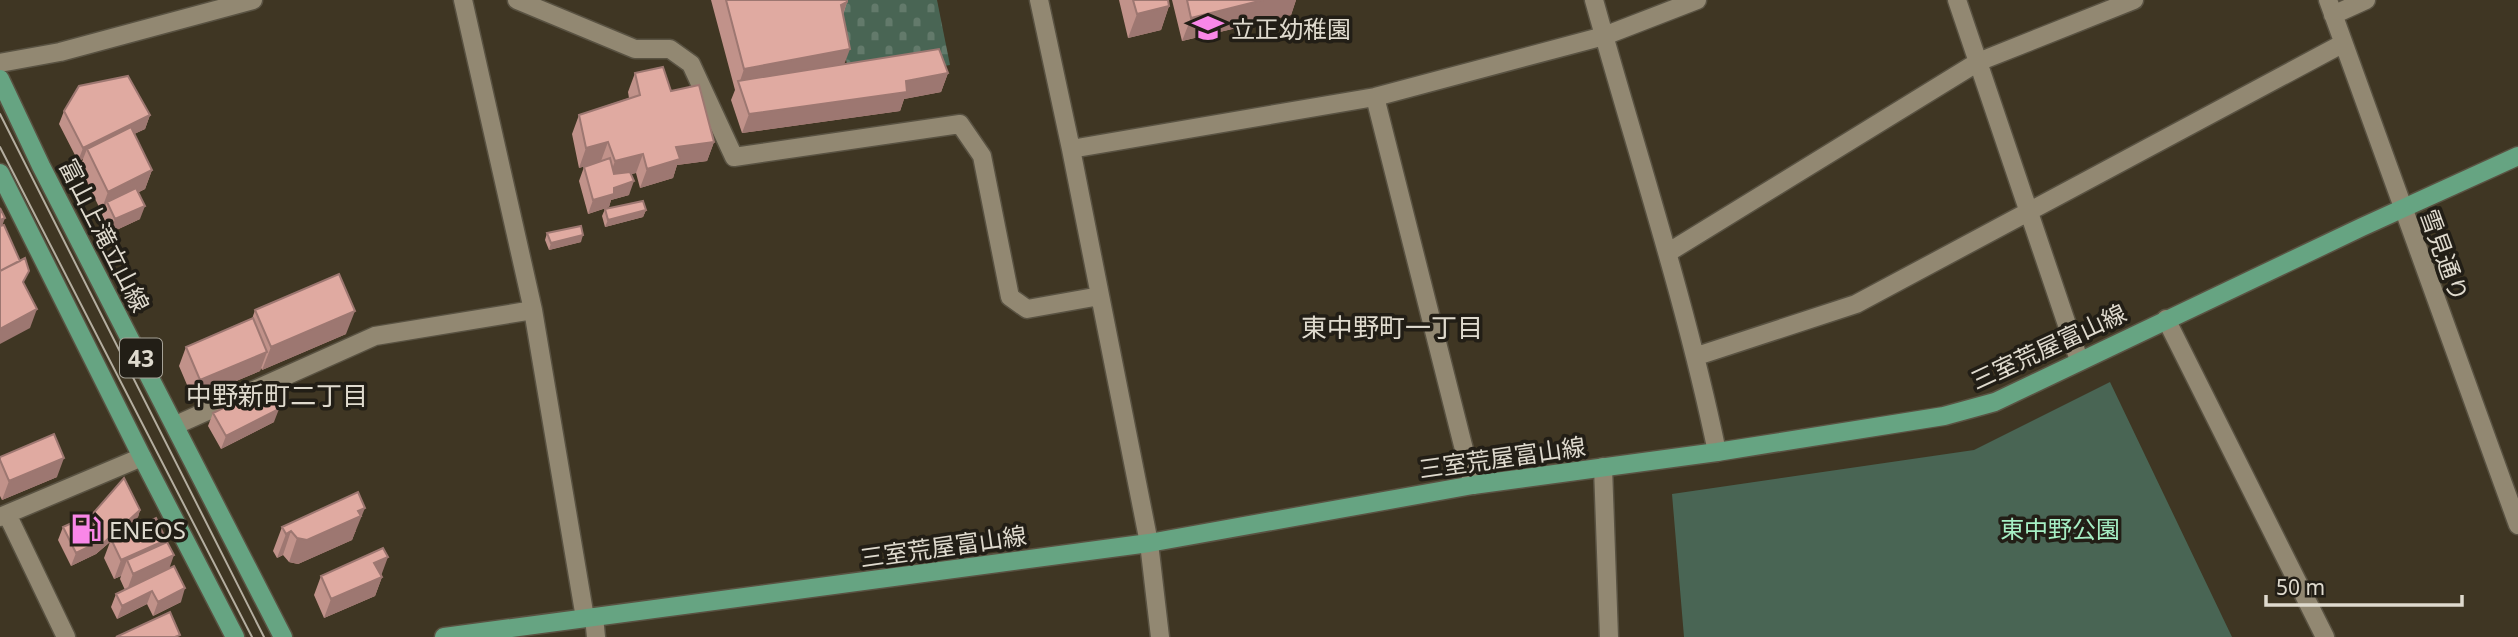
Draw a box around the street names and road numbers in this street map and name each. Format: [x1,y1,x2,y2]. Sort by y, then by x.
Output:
street label: 富山上滝立山線 [52,153,158,317]
street label: 雪見通り [2413,204,2477,306]
street label: 三室荒屋富山線 [1965,296,2131,396]
road number: 43 [120,338,162,378]
street label: 三室荒屋富山線 [1417,429,1587,485]
street label: 三室荒屋富山線 [858,518,1028,574]

